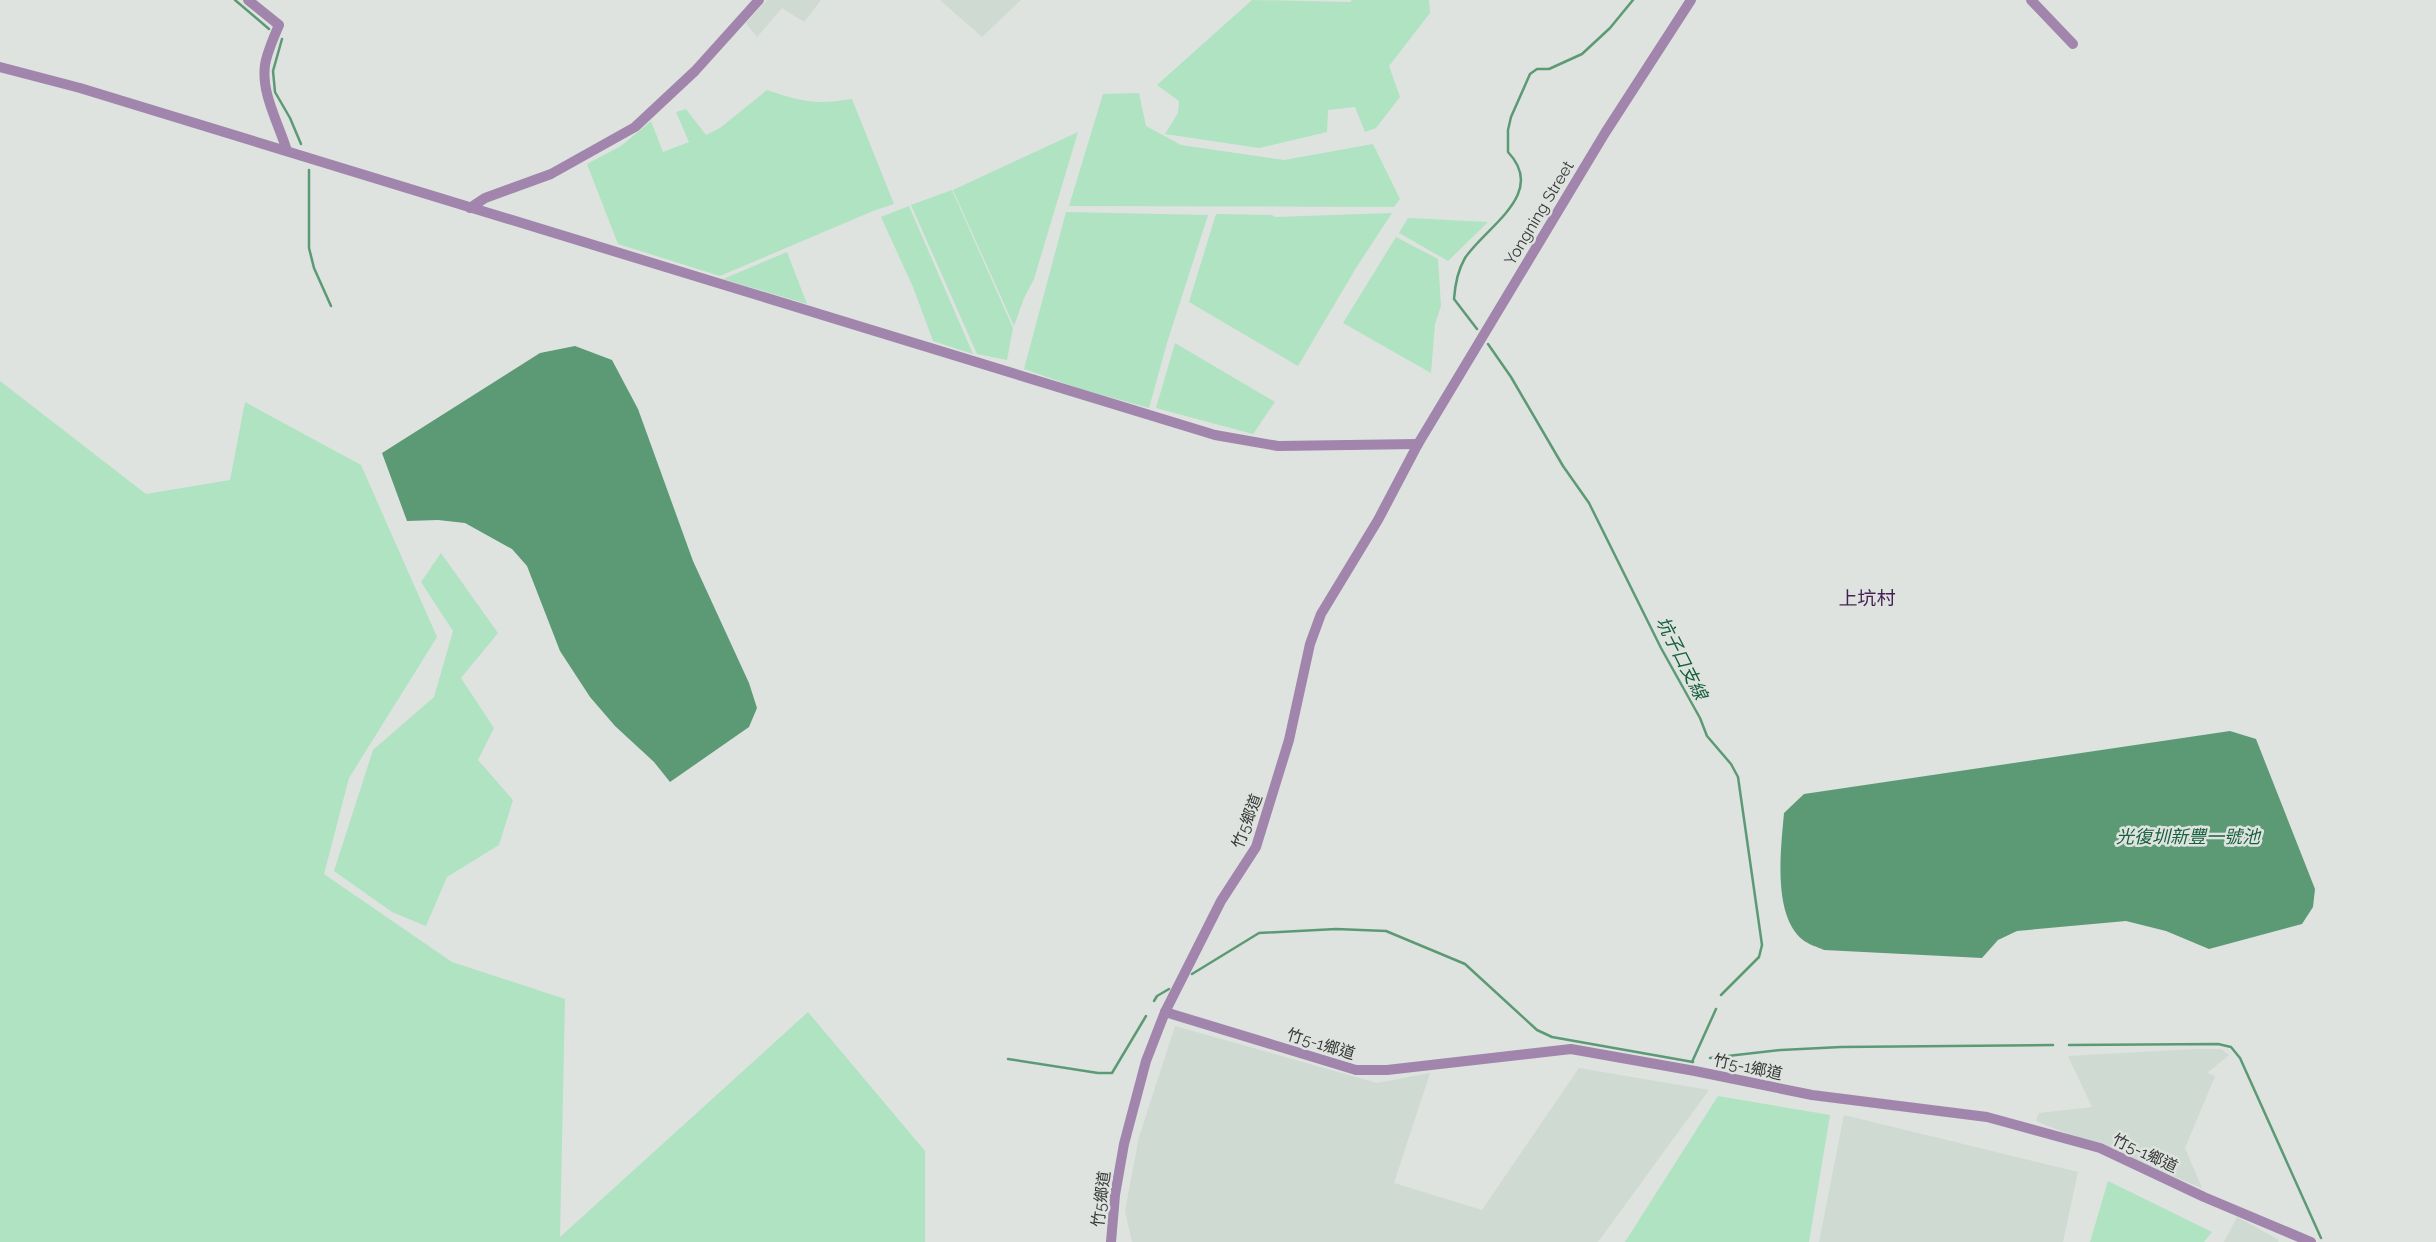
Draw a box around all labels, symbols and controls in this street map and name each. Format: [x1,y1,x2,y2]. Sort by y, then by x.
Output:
street label: Yongning Street [1500,157,1578,269]
district label: 上坑村 [1838,587,1896,609]
water label: 坑子口支線 [1652,613,1713,705]
street label: 竹5鄉道 [1228,791,1266,851]
water label: 光復圳新豐一號池 [2116,826,2262,847]
street label: 竹5-1鄉道 [1285,1025,1357,1063]
street label: 竹5-1鄉道 [1712,1050,1784,1084]
street label: 竹5-1鄉道 [2109,1130,2181,1176]
street label: 竹5鄉道 [1088,1170,1114,1228]

